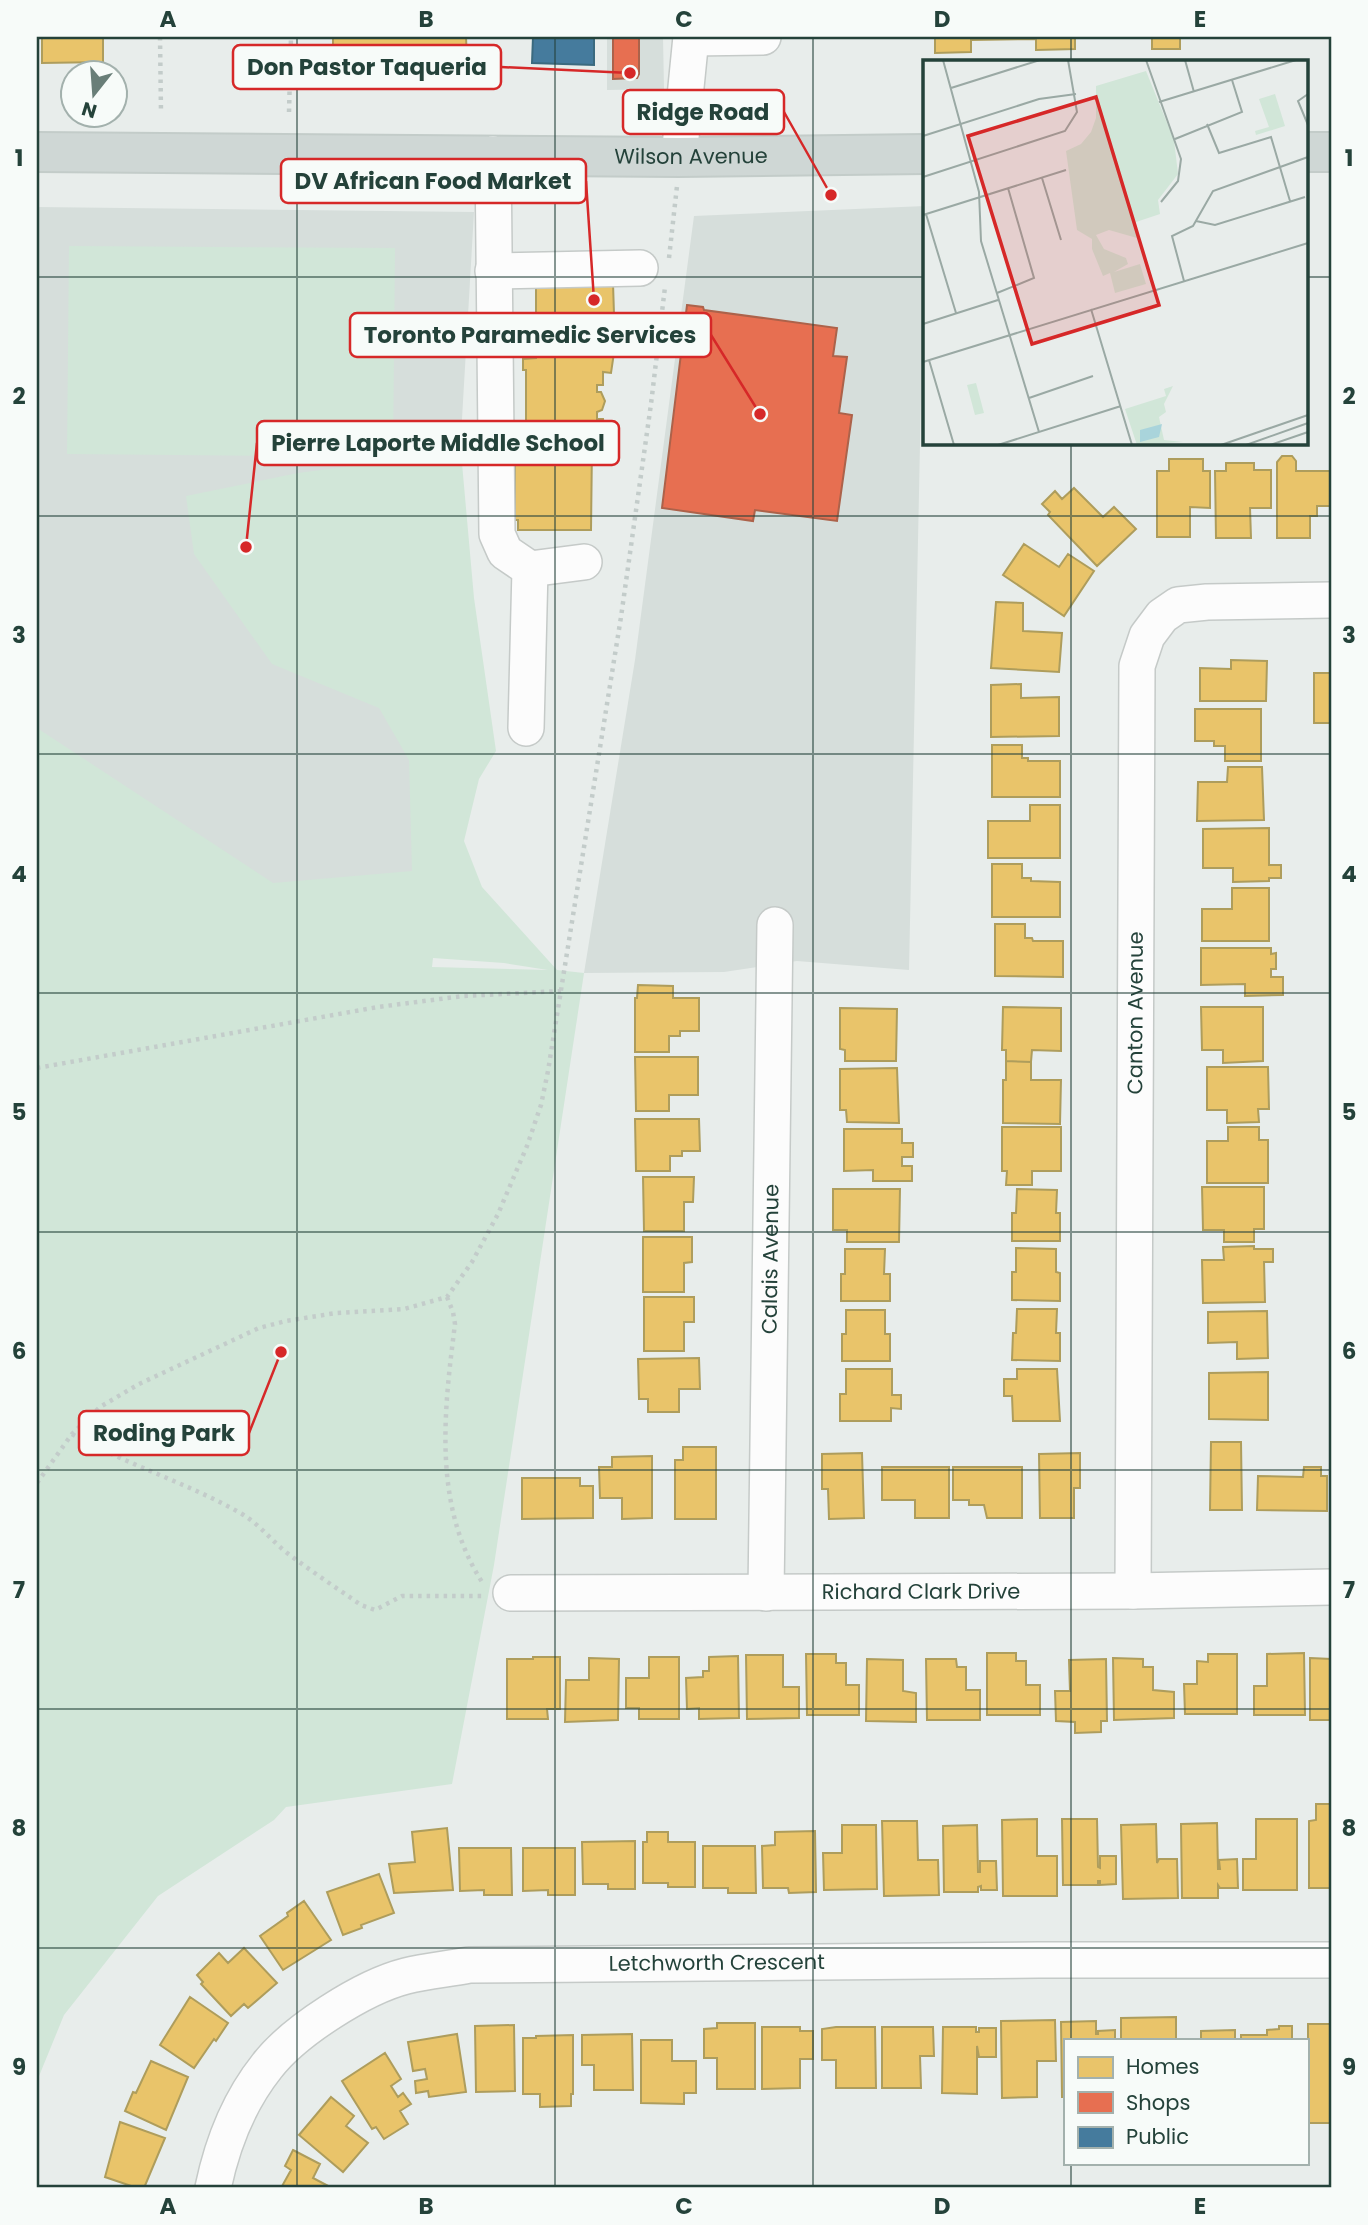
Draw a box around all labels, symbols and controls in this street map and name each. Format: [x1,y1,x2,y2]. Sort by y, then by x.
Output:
text: A [160,3,177,35]
text: B [418,3,434,35]
text: C [675,3,693,35]
text: D [934,3,950,35]
text: E [1194,3,1206,35]
callout: Don Pastor Taqueria [233,45,501,89]
text: Don Pastor Taqueria [247,51,487,83]
north arrow [60,60,130,130]
inset map [923,60,1308,444]
callout: Ridge Road [623,90,784,134]
text: N [78,95,100,125]
text: Ridge Road [637,96,769,128]
street label: Wilson Avenue [614,141,768,171]
text: 1 [15,142,23,174]
text: 1 [1345,142,1353,174]
callout: DV African Food Market [281,159,586,203]
text: DV African Food Market [295,165,571,197]
callout: Toronto Paramedic Services [350,313,711,357]
text: Toronto Paramedic Services [364,319,696,351]
text: 2 [12,380,26,412]
text: 2 [1342,380,1356,412]
callout: Pierre Laporte Middle School [257,421,619,465]
text: Pierre Laporte Middle School [271,427,605,459]
text: 3 [12,619,26,651]
text: 3 [1342,619,1356,651]
text: 4 [11,858,27,890]
text: 4 [1341,858,1357,890]
street label: Canton Avenue [1120,931,1150,1095]
text: 5 [12,1096,26,1128]
text: 5 [1342,1096,1356,1128]
street label: Calais Avenue [754,1184,786,1334]
text: 6 [12,1335,26,1367]
text: 6 [1342,1335,1356,1367]
callout: Roding Park [79,1411,249,1455]
text: Roding Park [93,1417,236,1449]
text: 7 [13,1574,25,1606]
text: 7 [1343,1574,1355,1606]
street label: Richard Clark Drive [822,1576,1020,1606]
text: 8 [12,1812,26,1844]
text: 8 [1342,1812,1356,1844]
street label: Letchworth Crescent [609,1947,825,1978]
legend [1064,2039,1308,2166]
text: 9 [12,2051,26,2083]
text: 9 [1342,2051,1356,2083]
text: Homes [1126,2052,1200,2081]
text: Shops [1126,2088,1190,2117]
text: Public [1126,2122,1189,2151]
text: A [160,2190,177,2222]
text: B [418,2190,434,2222]
text: C [675,2190,693,2222]
text: D [934,2190,950,2222]
text: E [1194,2190,1206,2222]

